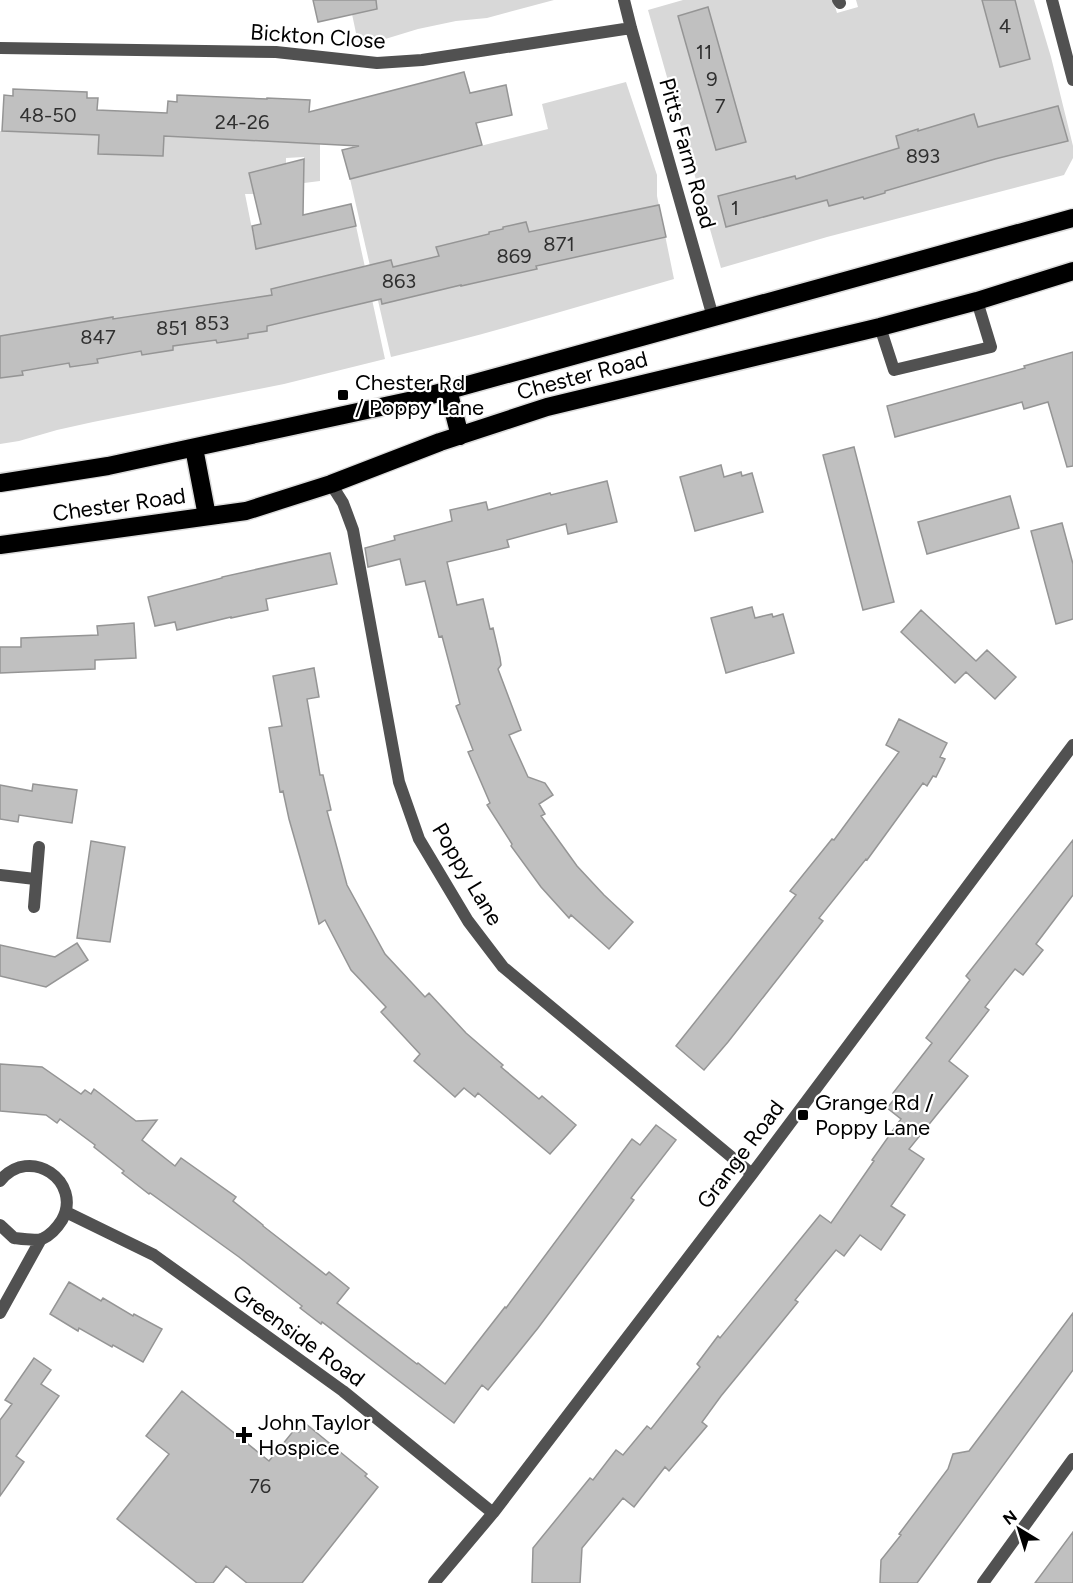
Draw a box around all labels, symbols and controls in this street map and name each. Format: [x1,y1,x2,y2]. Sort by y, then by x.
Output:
house number: 4 [999,14,1011,38]
street label: Bickton Close [249,18,387,55]
house number: 11 [696,40,712,64]
house number: 9 [706,67,718,91]
street label: Pitts Farm Road [653,75,722,232]
house number: 7 [715,94,726,118]
house number: 48-50 [19,103,77,127]
house number: 24-26 [215,110,269,134]
house number: 893 [906,144,940,168]
house number: 1 [731,196,739,220]
house number: 871 [543,232,575,256]
house number: 869 [497,244,531,268]
house number: 863 [382,269,416,293]
house number: 853 [195,311,229,335]
house number: 851 [156,316,188,340]
house number: 847 [80,325,116,349]
street label: Chester Road [514,345,650,406]
place label: Chester Rd / Poppy Lane [355,369,484,421]
marker: Chester Rd / Poppy Lane [336,388,350,402]
street label: Chester Road [51,482,187,527]
street label: Poppy Lane [426,818,509,930]
place label: Grange Rd / Poppy Lane [815,1089,934,1141]
street label: Grange Road [691,1095,790,1214]
marker: Grange Rd / Poppy Lane [796,1108,810,1122]
street label: Greenside Road [227,1278,370,1392]
place label: John Taylor Hospice [258,1409,371,1461]
marker: John Taylor Hospice [235,1426,253,1444]
house number: 76 [249,1474,271,1498]
north arrow [989,1499,1049,1559]
text: N [999,1506,1021,1529]

